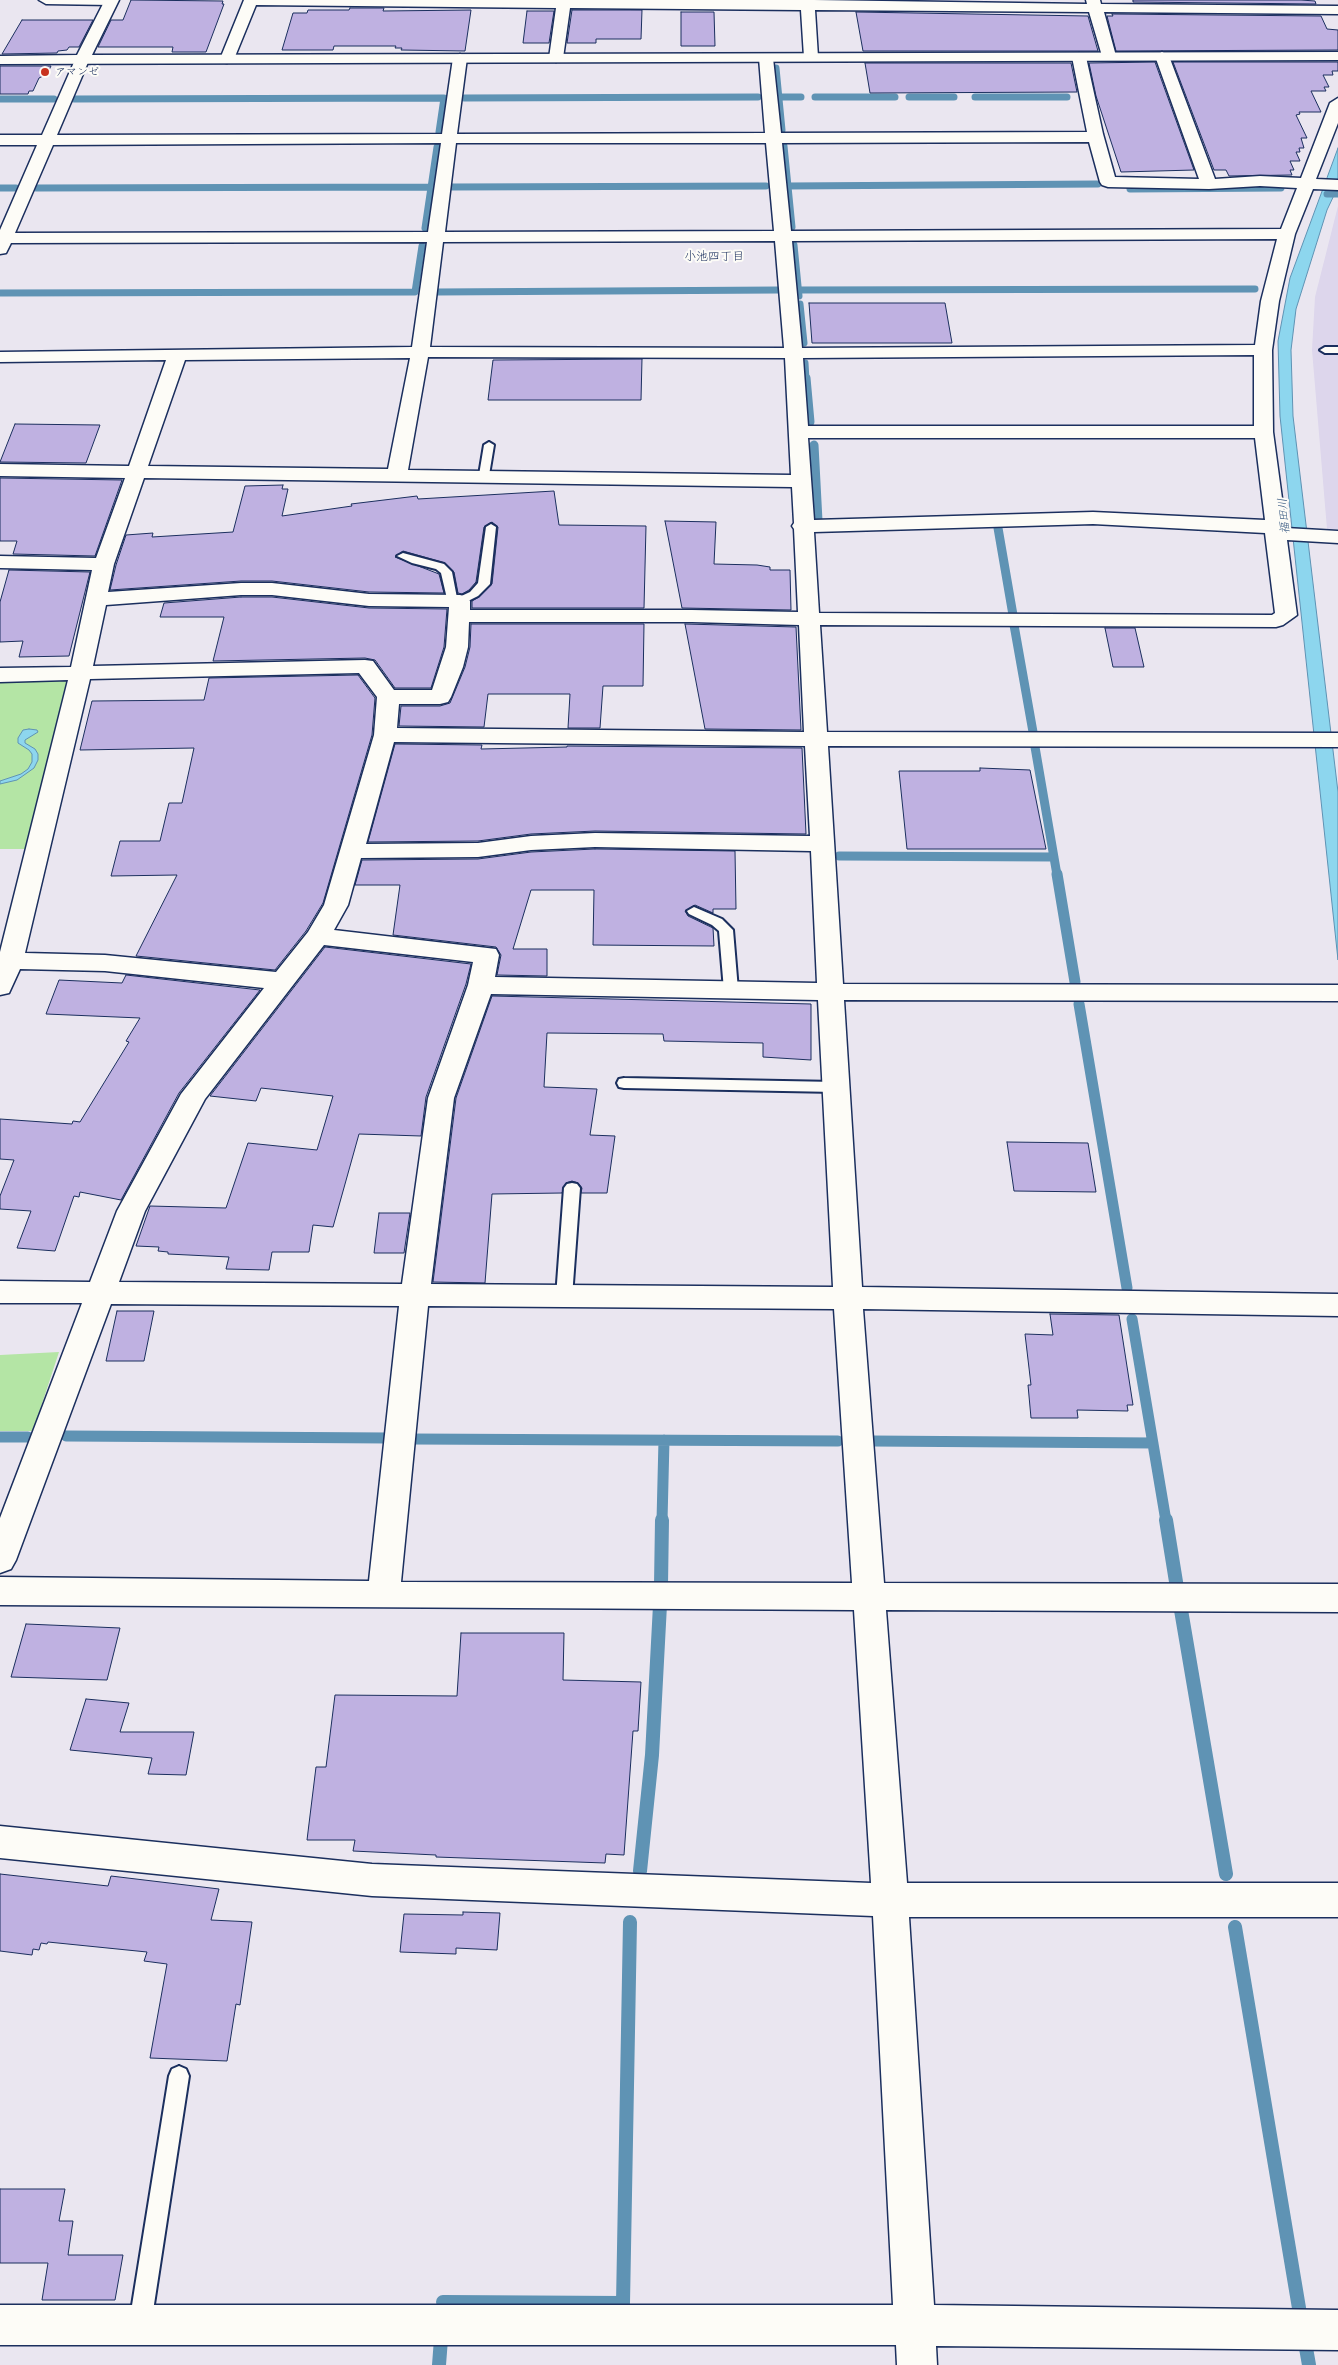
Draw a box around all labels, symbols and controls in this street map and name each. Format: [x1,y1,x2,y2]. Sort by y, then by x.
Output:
place label: アマンゼ [55,65,99,79]
marker: アマンゼ [39,66,51,78]
district label: 小池四丁目 [684,250,744,264]
water label: 福田川 [1275,497,1293,535]

